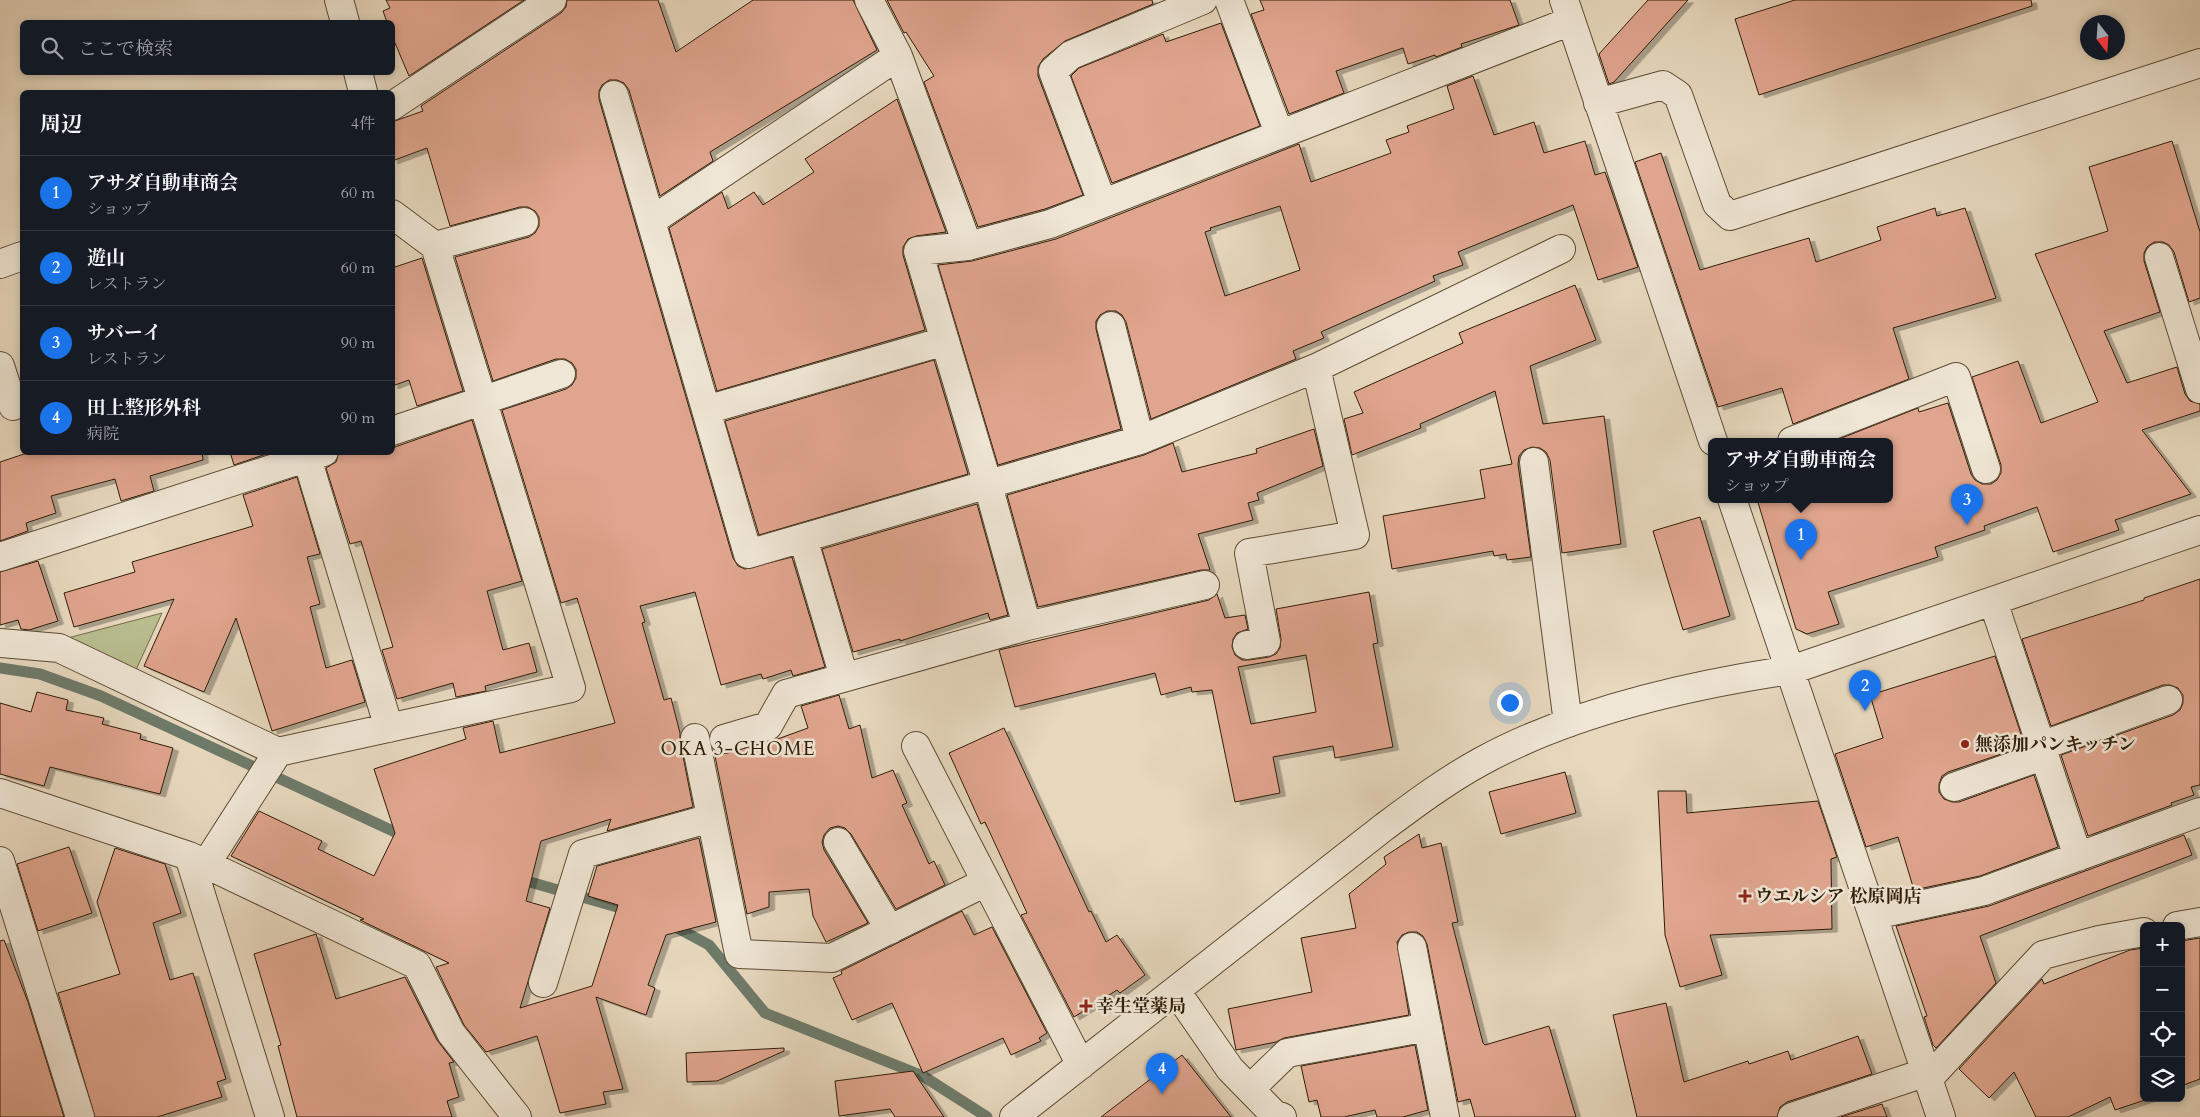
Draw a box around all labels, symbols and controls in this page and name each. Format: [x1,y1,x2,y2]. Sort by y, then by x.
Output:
north arrow [2080,15,2125,60]
search box [20,20,395,75]
icon: search [38,34,66,62]
text: ここで検索 [78,36,173,62]
text: 周辺 [40,110,82,139]
text: 4件 [351,113,375,135]
text: アサダ自動車商会 [87,170,238,196]
text: 1 [52,182,60,204]
text: 60 m [341,182,375,204]
text: ショップ [87,198,151,220]
text: 遊山 [87,245,125,271]
text: 2 [52,257,60,279]
text: 60 m [341,257,375,279]
text: レストラン [87,273,167,295]
text: サバーイ [87,320,162,346]
text: 3 [52,332,60,354]
text: 90 m [341,332,375,354]
text: レストラン [87,348,167,370]
text: 田上整形外科 [87,395,201,421]
text: 4 [52,407,60,429]
text: 90 m [341,407,375,429]
text: 病院 [87,423,119,445]
popup [1708,438,1893,503]
text: アサダ自動車商会 [1725,447,1876,473]
text: ショップ [1725,475,1789,497]
pin: 3 [1951,484,1983,525]
pin: 1 [1785,519,1817,560]
pin: 2 [1849,670,1881,711]
your location [1497,690,1523,716]
place label: 無添加パンキッチン [1975,732,2136,757]
district label: OKA 3-CHOME [661,736,815,762]
marker: 無添加パンキッチン [1959,738,1971,750]
place label: ウエルシア 松原岡店 [1755,884,1921,909]
marker: ウエルシア 松原岡店 [1739,890,1751,902]
map controls [2140,922,2185,1102]
button: + [2140,922,2185,967]
button: − [2140,967,2185,1012]
place label: 幸生堂薬局 [1096,994,1186,1019]
marker: 幸生堂薬局 [1080,1000,1092,1012]
button: locate [2140,1012,2185,1057]
pin: 4 [1146,1053,1178,1094]
button: layers [2140,1057,2185,1102]

